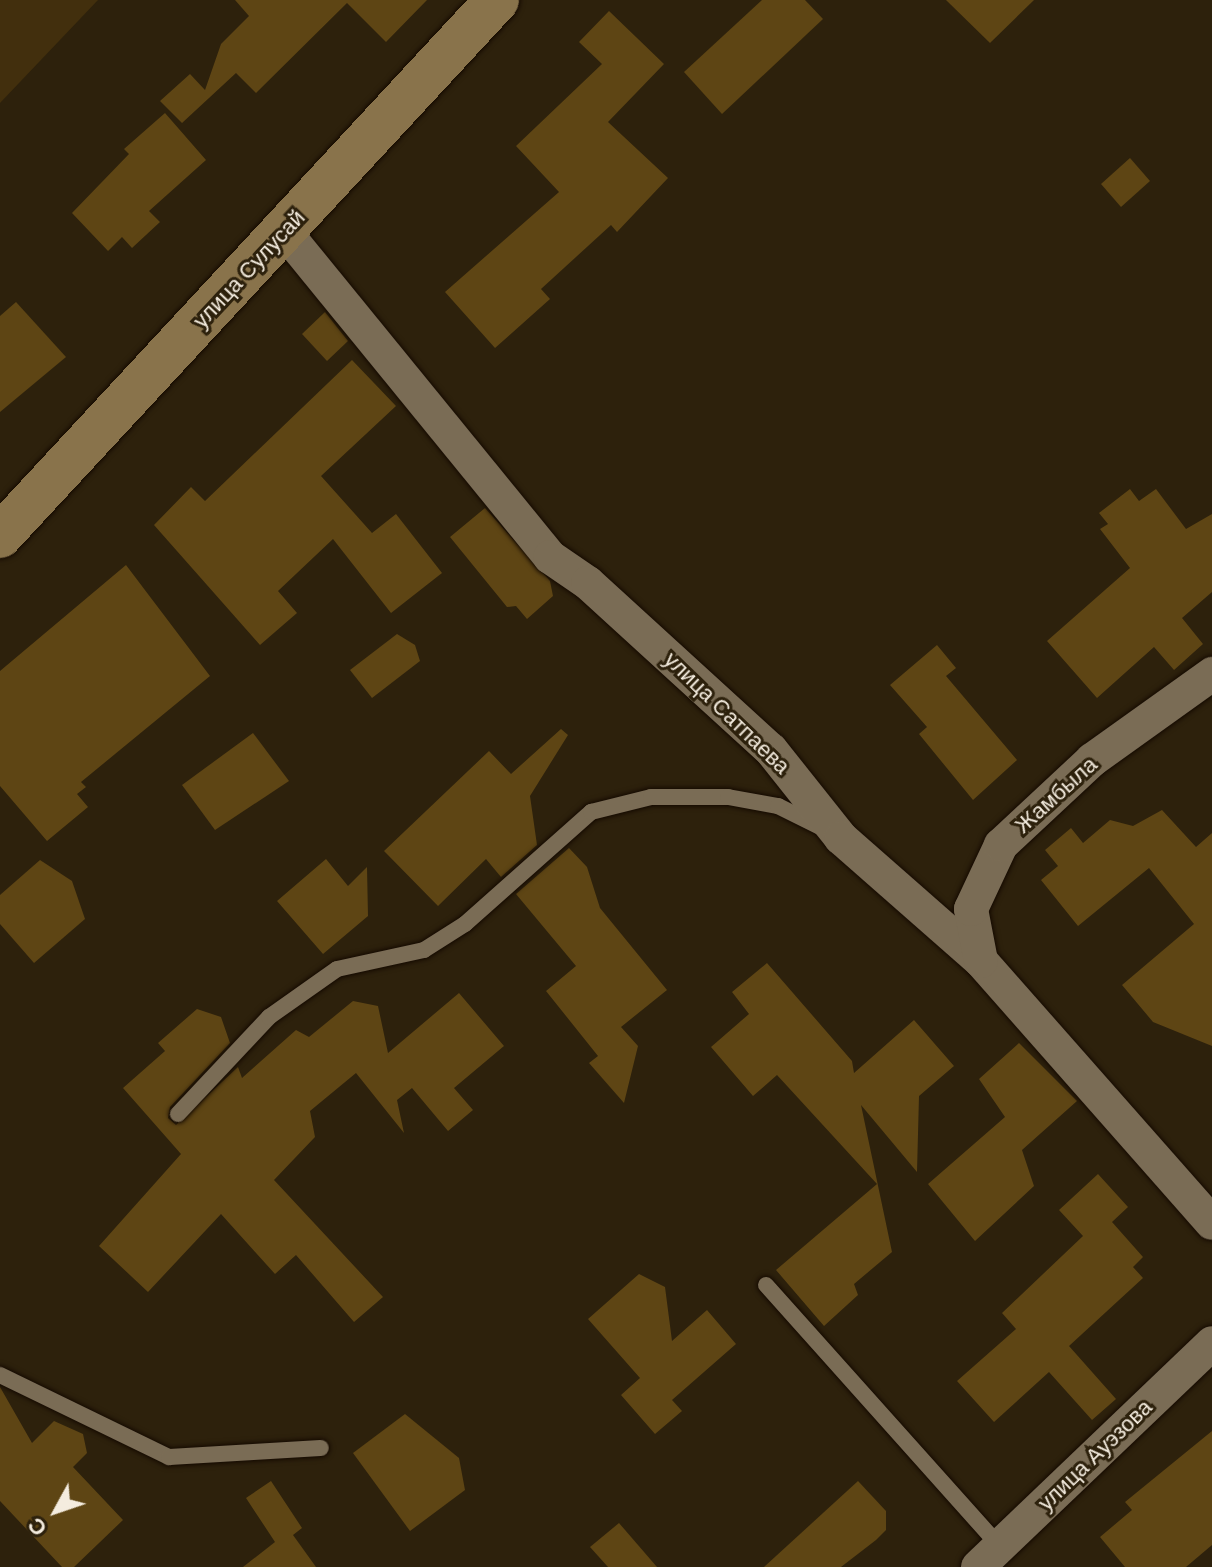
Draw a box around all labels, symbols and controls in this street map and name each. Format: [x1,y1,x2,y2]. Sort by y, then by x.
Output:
street label: улица Сулусай [188,204,310,334]
street label: улица Сатпаева [659,646,795,780]
street label: Жамбыла [1010,751,1102,839]
street label: улица Ауэзова [1033,1394,1157,1516]
north arrow [16,1471,96,1551]
text: С [21,1511,53,1542]

